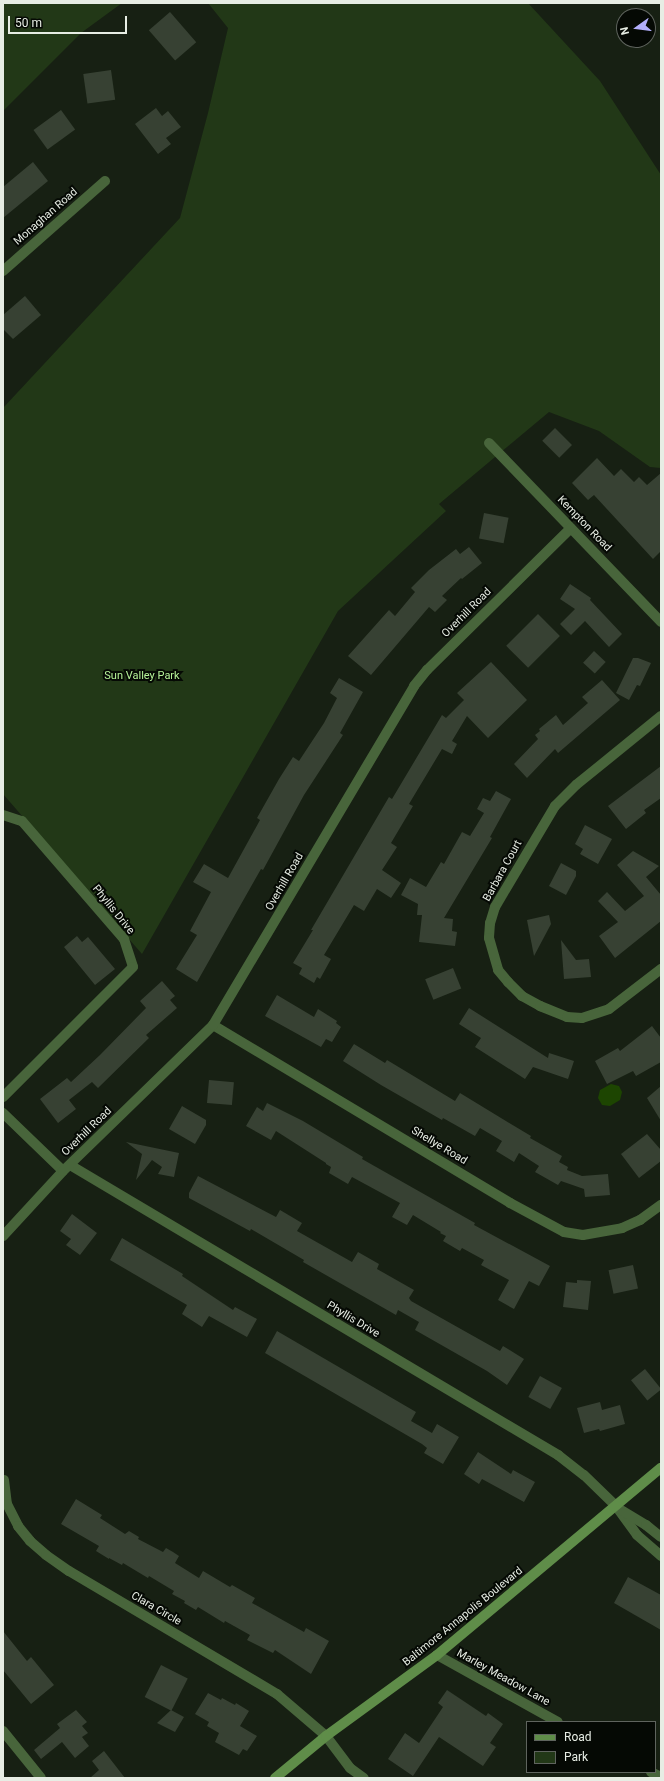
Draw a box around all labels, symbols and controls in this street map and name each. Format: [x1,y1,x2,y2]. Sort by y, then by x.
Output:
scale bar [10,8,129,34]
north arrow [616,8,656,48]
text: 50 m [15,16,42,30]
text: N [618,25,632,36]
street label: Monaghan Road [11,186,81,248]
street label: Kempton Road [554,493,614,555]
street label: Overhill Road [440,586,494,640]
park label: Sun Valley Park [104,669,180,683]
street label: Barbara Court [481,838,525,904]
street label: Overhill Road [263,851,307,913]
street label: Phyllis Drive [89,883,137,937]
street label: Overhill Road [59,1105,115,1159]
street label: Shellye Road [409,1124,469,1168]
street label: Phyllis Drive [324,1299,382,1341]
street label: Baltimore Annapolis Boulevard [401,1565,525,1669]
street label: Clara Circle [129,1589,183,1629]
street label: Marley Meadow Lane [454,1647,552,1709]
legend [526,1721,656,1773]
text: Road [564,1730,592,1744]
text: Park [564,1750,588,1764]

